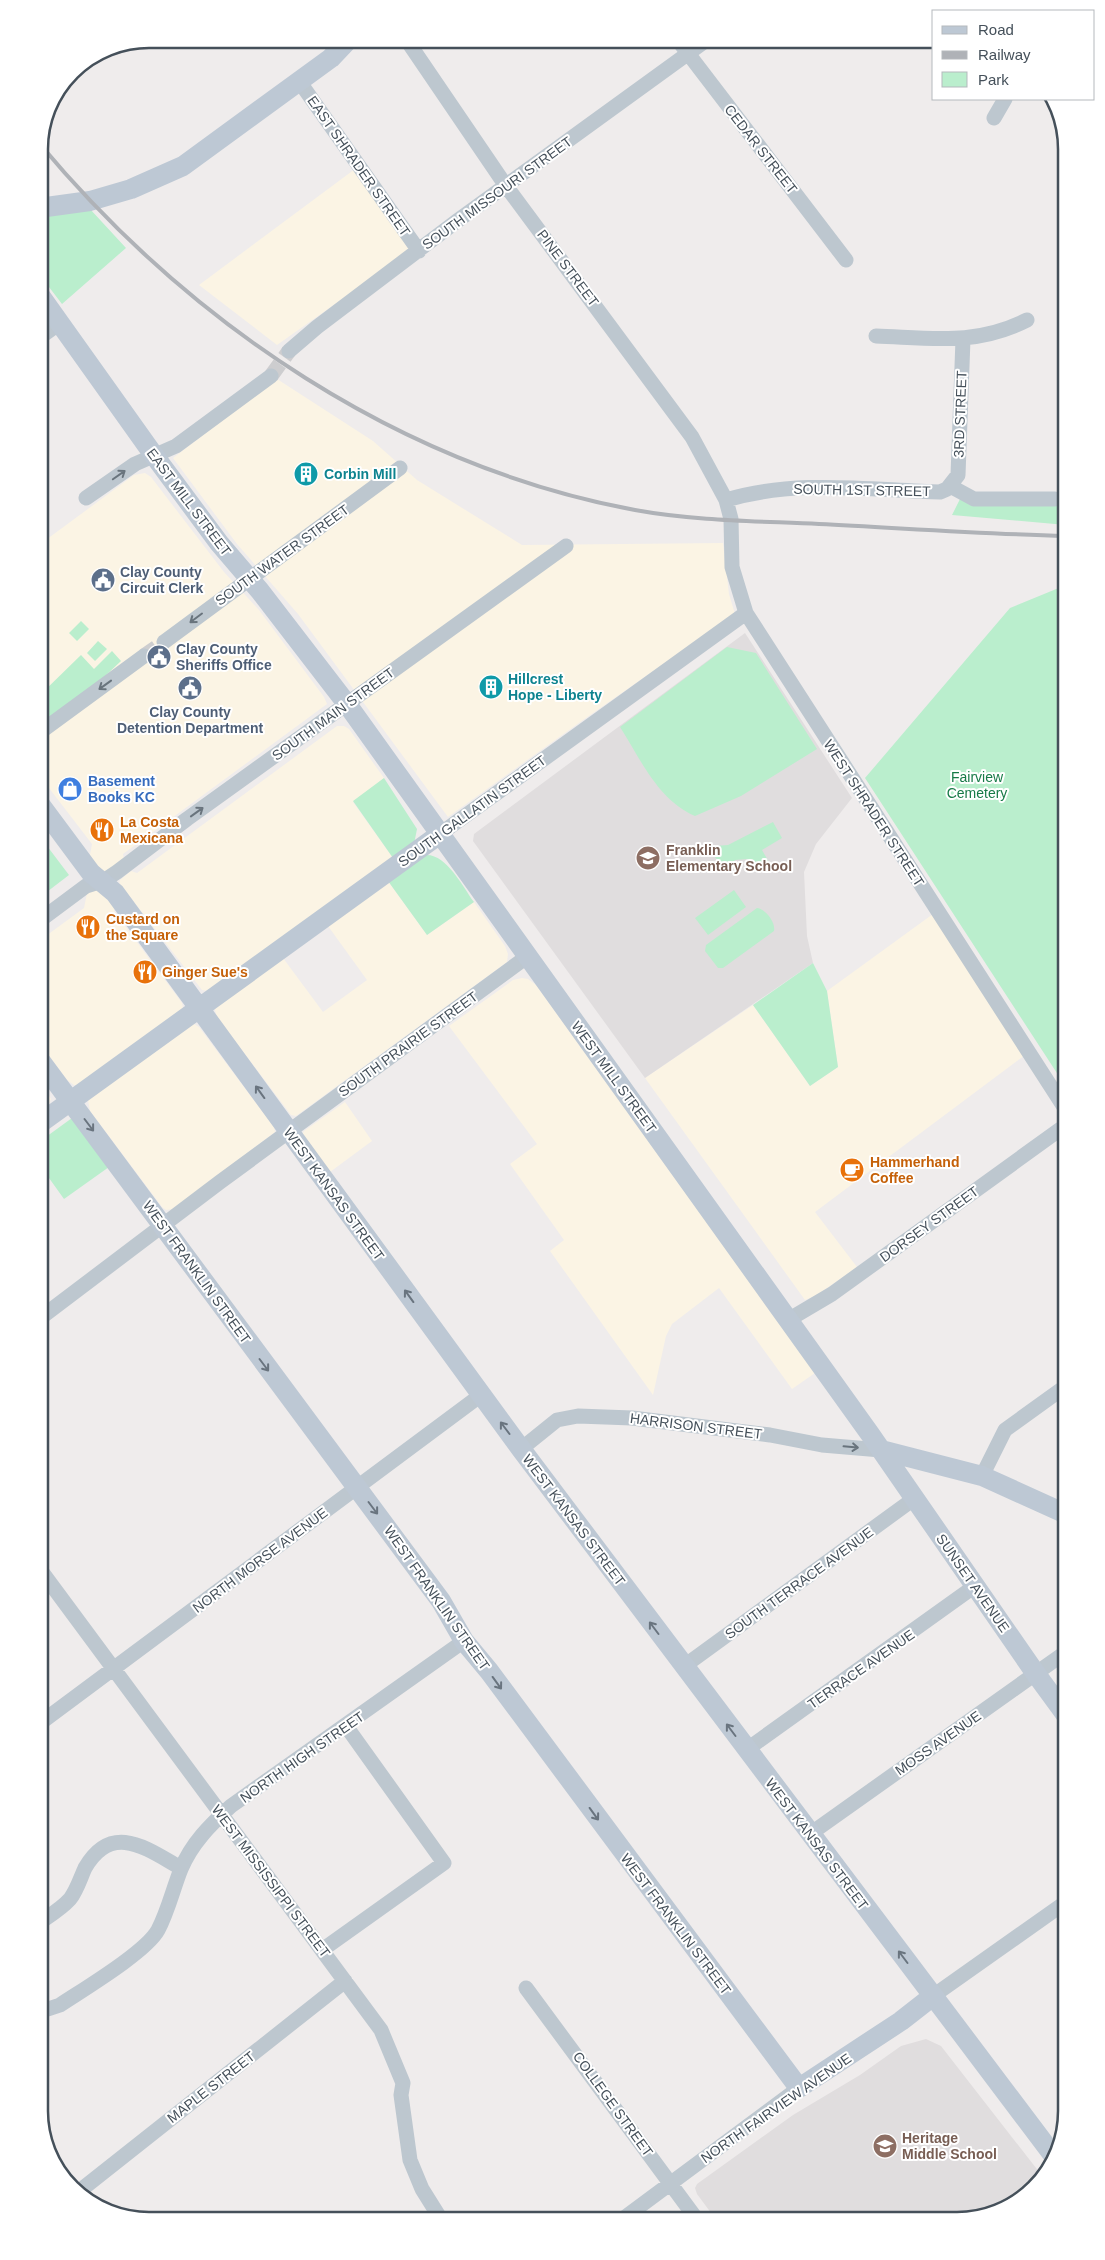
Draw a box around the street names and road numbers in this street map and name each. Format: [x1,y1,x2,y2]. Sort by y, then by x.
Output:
street label: EAST SHRADER STREET [304,93,414,240]
street label: CEDAR STREET [721,101,801,197]
street label: SOUTH MISSOURI STREET [419,133,575,253]
street label: PINE STREET [534,227,602,310]
street label: 3RD STREET [950,370,970,458]
street label: EAST MILL STREET [144,445,235,559]
street label: SOUTH 1ST STREET [793,481,931,499]
street label: SOUTH WATER STREET [212,501,352,609]
street label: SOUTH MAIN STREET [269,664,398,764]
street label: WEST SHRADER STREET [821,737,928,890]
street label: SOUTH GALLATIN STREET [395,752,549,870]
street label: SOUTH PRAIRIE STREET [335,988,481,1100]
street label: WEST MILL STREET [568,1018,660,1136]
street label: WEST KANSAS STREET [281,1125,388,1264]
street label: DORSEY STREET [877,1183,982,1265]
street label: WEST FRANKLIN STREET [140,1198,254,1347]
street label: HARRISON STREET [629,1410,763,1442]
street label: WEST KANSAS STREET [519,1451,629,1589]
street label: NORTH MORSE AVENUE [190,1504,330,1616]
street label: WEST FRANKLIN STREET [381,1523,493,1674]
street label: SOUTH TERRACE AVENUE [722,1524,876,1642]
street label: SUNSET AVENUE [933,1531,1013,1635]
street label: TERRACE AVENUE [805,1626,917,1712]
street label: NORTH HIGH STREET [237,1708,367,1806]
street label: MOSS AVENUE [892,1708,984,1778]
street label: WEST KANSAS STREET [762,1775,872,1913]
street label: WEST MISSISSIPPI STREET [209,1802,334,1961]
street label: WEST FRANKLIN STREET [618,1850,735,1998]
street label: MAPLE STREET [164,2048,258,2126]
street label: COLLEGE STREET [570,2049,657,2160]
street label: NORTH FAIRVIEW AVENUE [698,2050,854,2166]

